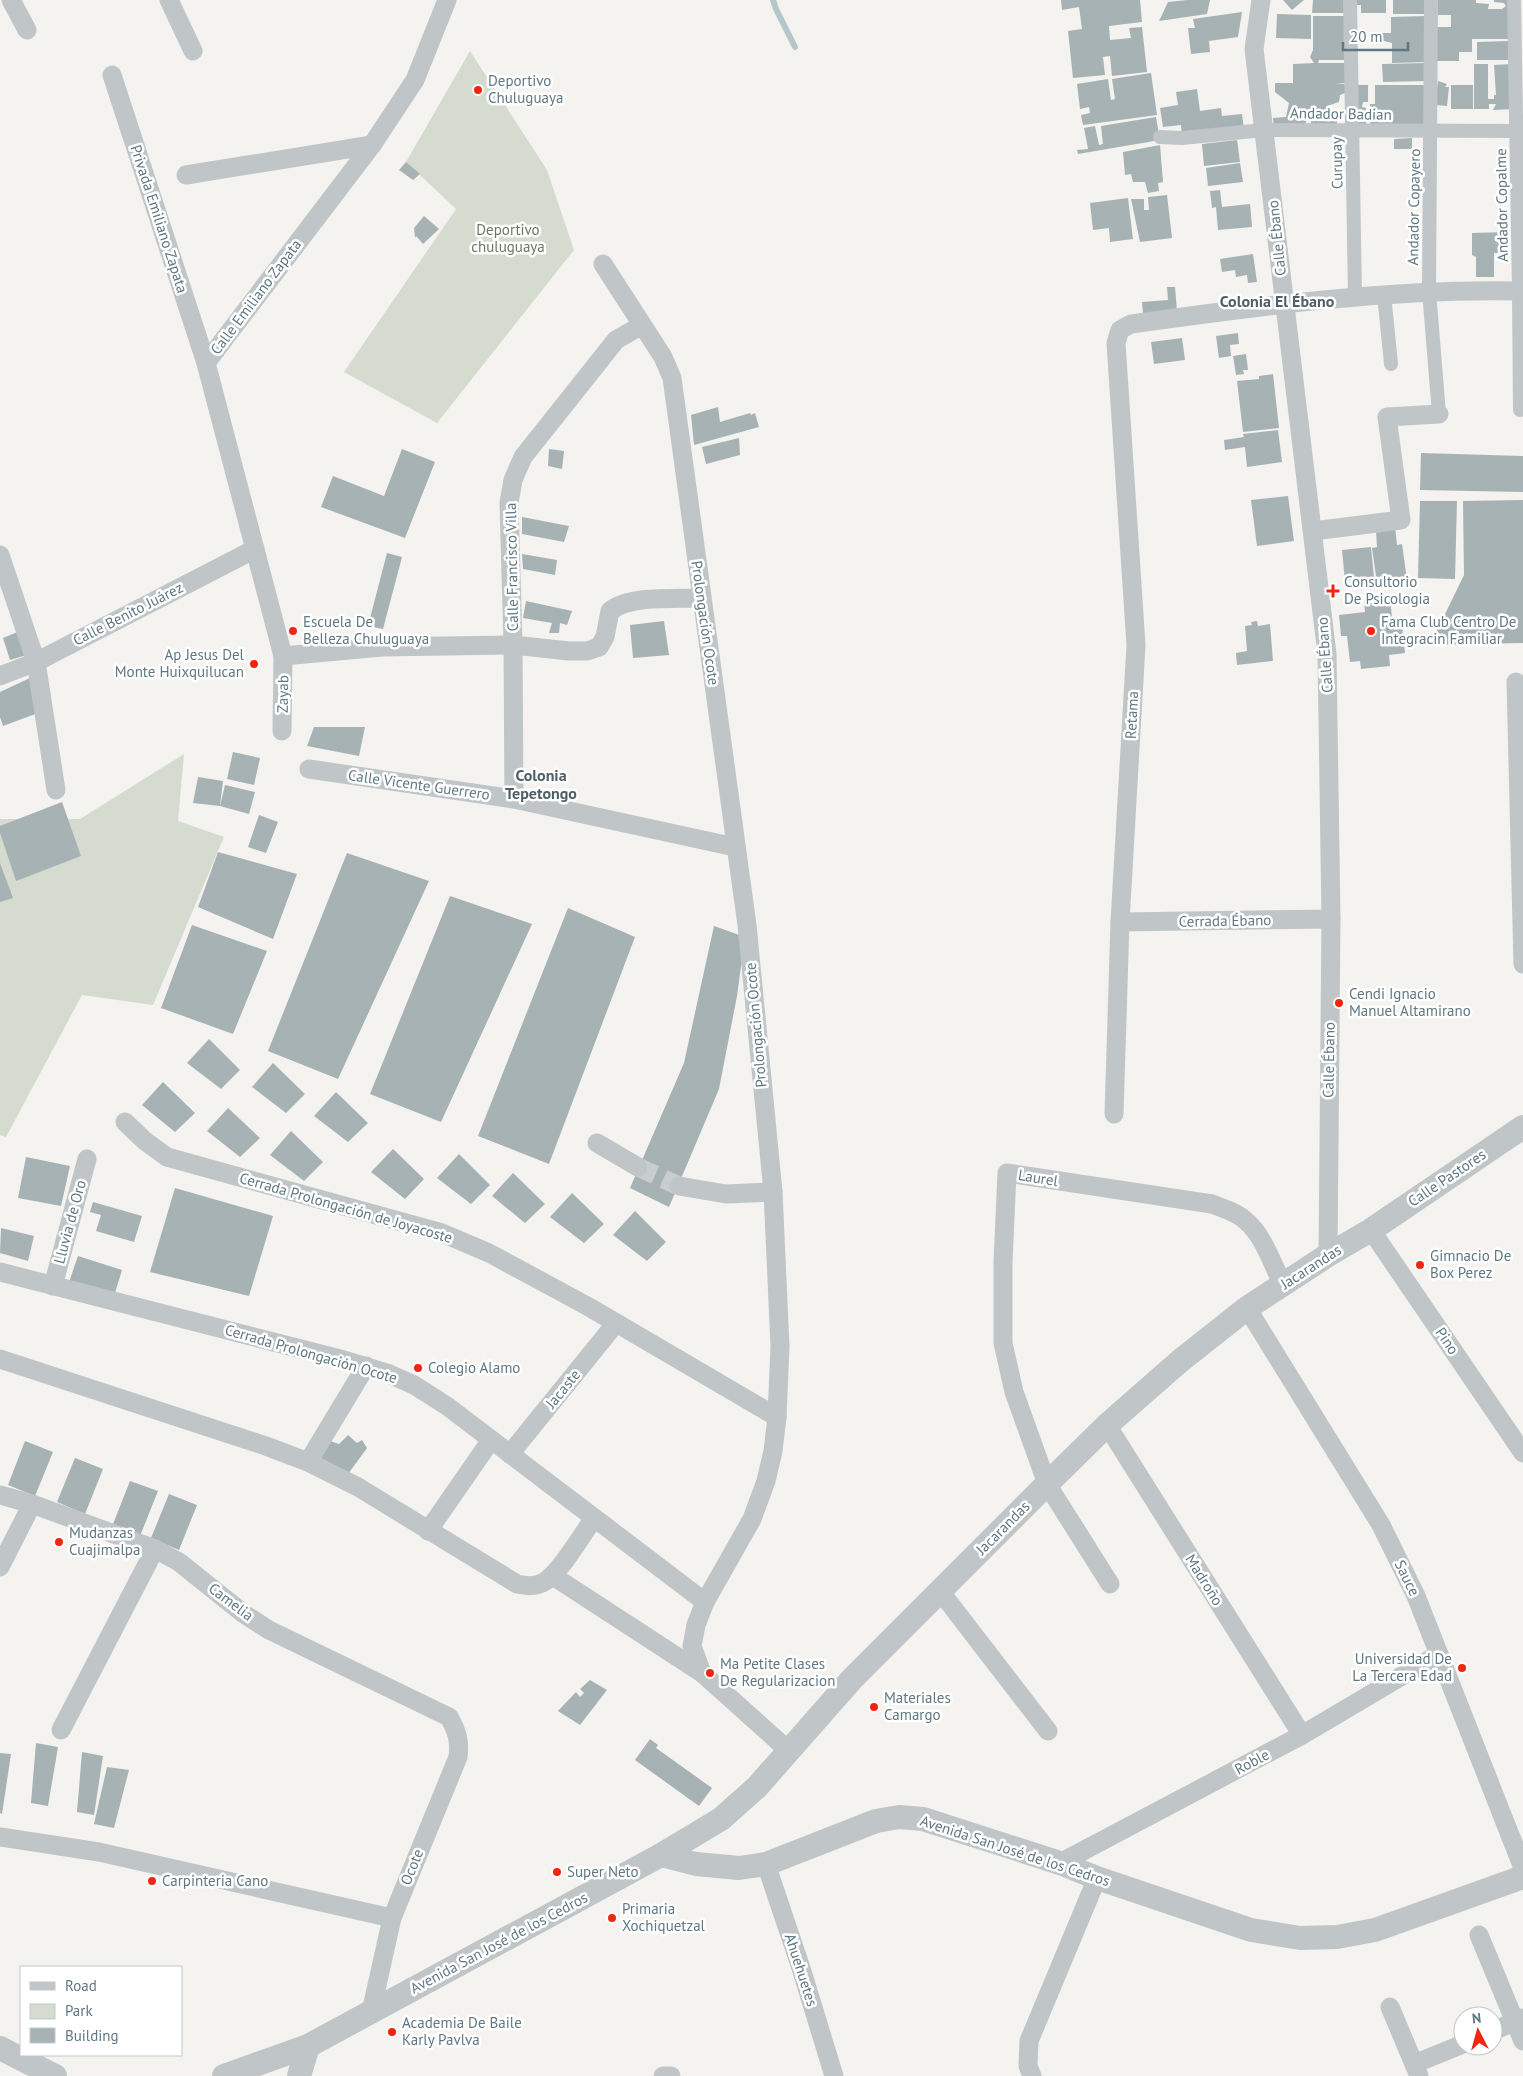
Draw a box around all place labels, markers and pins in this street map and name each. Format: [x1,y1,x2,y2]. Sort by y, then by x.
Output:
place label: Deportivo Chuluguaya [488,71,563,107]
marker: Deportivo Chuluguaya [472,84,484,96]
place label: Consultorio De Psicologia [1344,572,1430,608]
marker: Consultorio De Psicologia [1326,584,1340,598]
place label: Escuela De Belleza Chuluguaya [303,612,429,648]
place label: Fama Club Centro De Integracin Familiar [1381,612,1516,648]
marker: Escuela De Belleza Chuluguaya [287,625,299,637]
marker: Fama Club Centro De Integracin Familiar [1365,625,1377,637]
place label: Ap Jesus Del Monte Huixquilucan [115,645,245,681]
marker: Ap Jesus Del Monte Huixquilucan [248,658,260,670]
place label: Cendi Ignacio Manuel Altamirano [1349,984,1471,1020]
marker: Cendi Ignacio Manuel Altamirano [1333,997,1345,1009]
place label: Gimnacio De Box Perez [1430,1246,1511,1282]
marker: Gimnacio De Box Perez [1414,1259,1426,1271]
place label: Colegio Alamo [428,1358,520,1377]
marker: Colegio Alamo [412,1362,424,1374]
place label: Mudanzas Cuajimalpa [69,1523,140,1559]
marker: Mudanzas Cuajimalpa [53,1536,65,1548]
place label: Universidad De La Tercera Edad [1352,1649,1452,1685]
place label: Ma Petite Clases De Regularizacion [720,1654,835,1690]
marker: Universidad De La Tercera Edad [1456,1662,1468,1674]
marker: Ma Petite Clases De Regularizacion [704,1667,716,1679]
place label: Materiales Camargo [884,1688,951,1724]
marker: Materiales Camargo [868,1701,880,1713]
place label: Super Neto [567,1862,639,1881]
marker: Super Neto [551,1866,563,1878]
place label: Carpinteria Cano [162,1871,268,1890]
marker: Carpinteria Cano [146,1875,158,1887]
place label: Primaria Xochiquetzal [622,1899,706,1935]
marker: Primaria Xochiquetzal [606,1912,618,1924]
place label: Academia De Baile Karly Pavlva [402,2013,522,2049]
marker: Academia De Baile Karly Pavlva [386,2026,398,2038]

